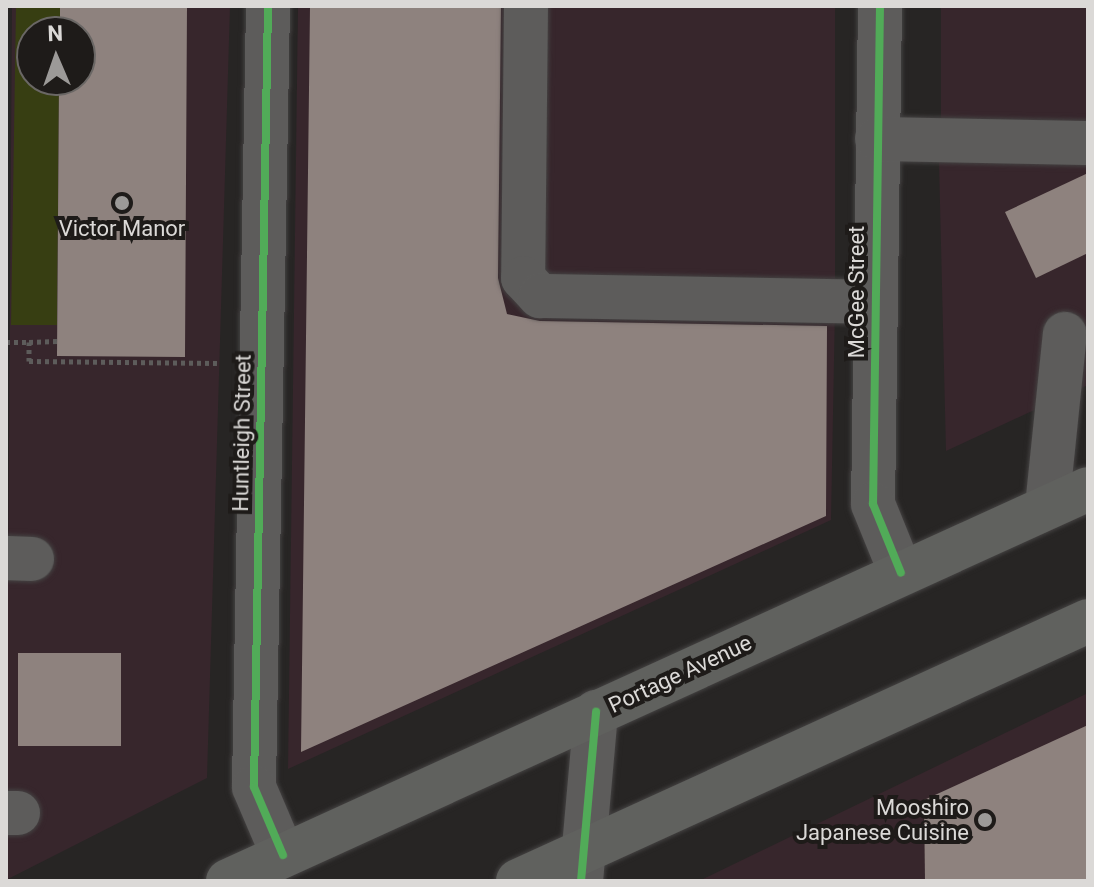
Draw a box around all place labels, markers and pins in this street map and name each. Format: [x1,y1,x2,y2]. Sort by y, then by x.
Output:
marker: Victor Manor [113,194,131,212]
place label: Victor Manor [59,216,185,242]
place label: Mooshiro Japanese Cuisine [796,794,969,846]
marker: Mooshiro Japanese Cuisine [976,811,994,829]

